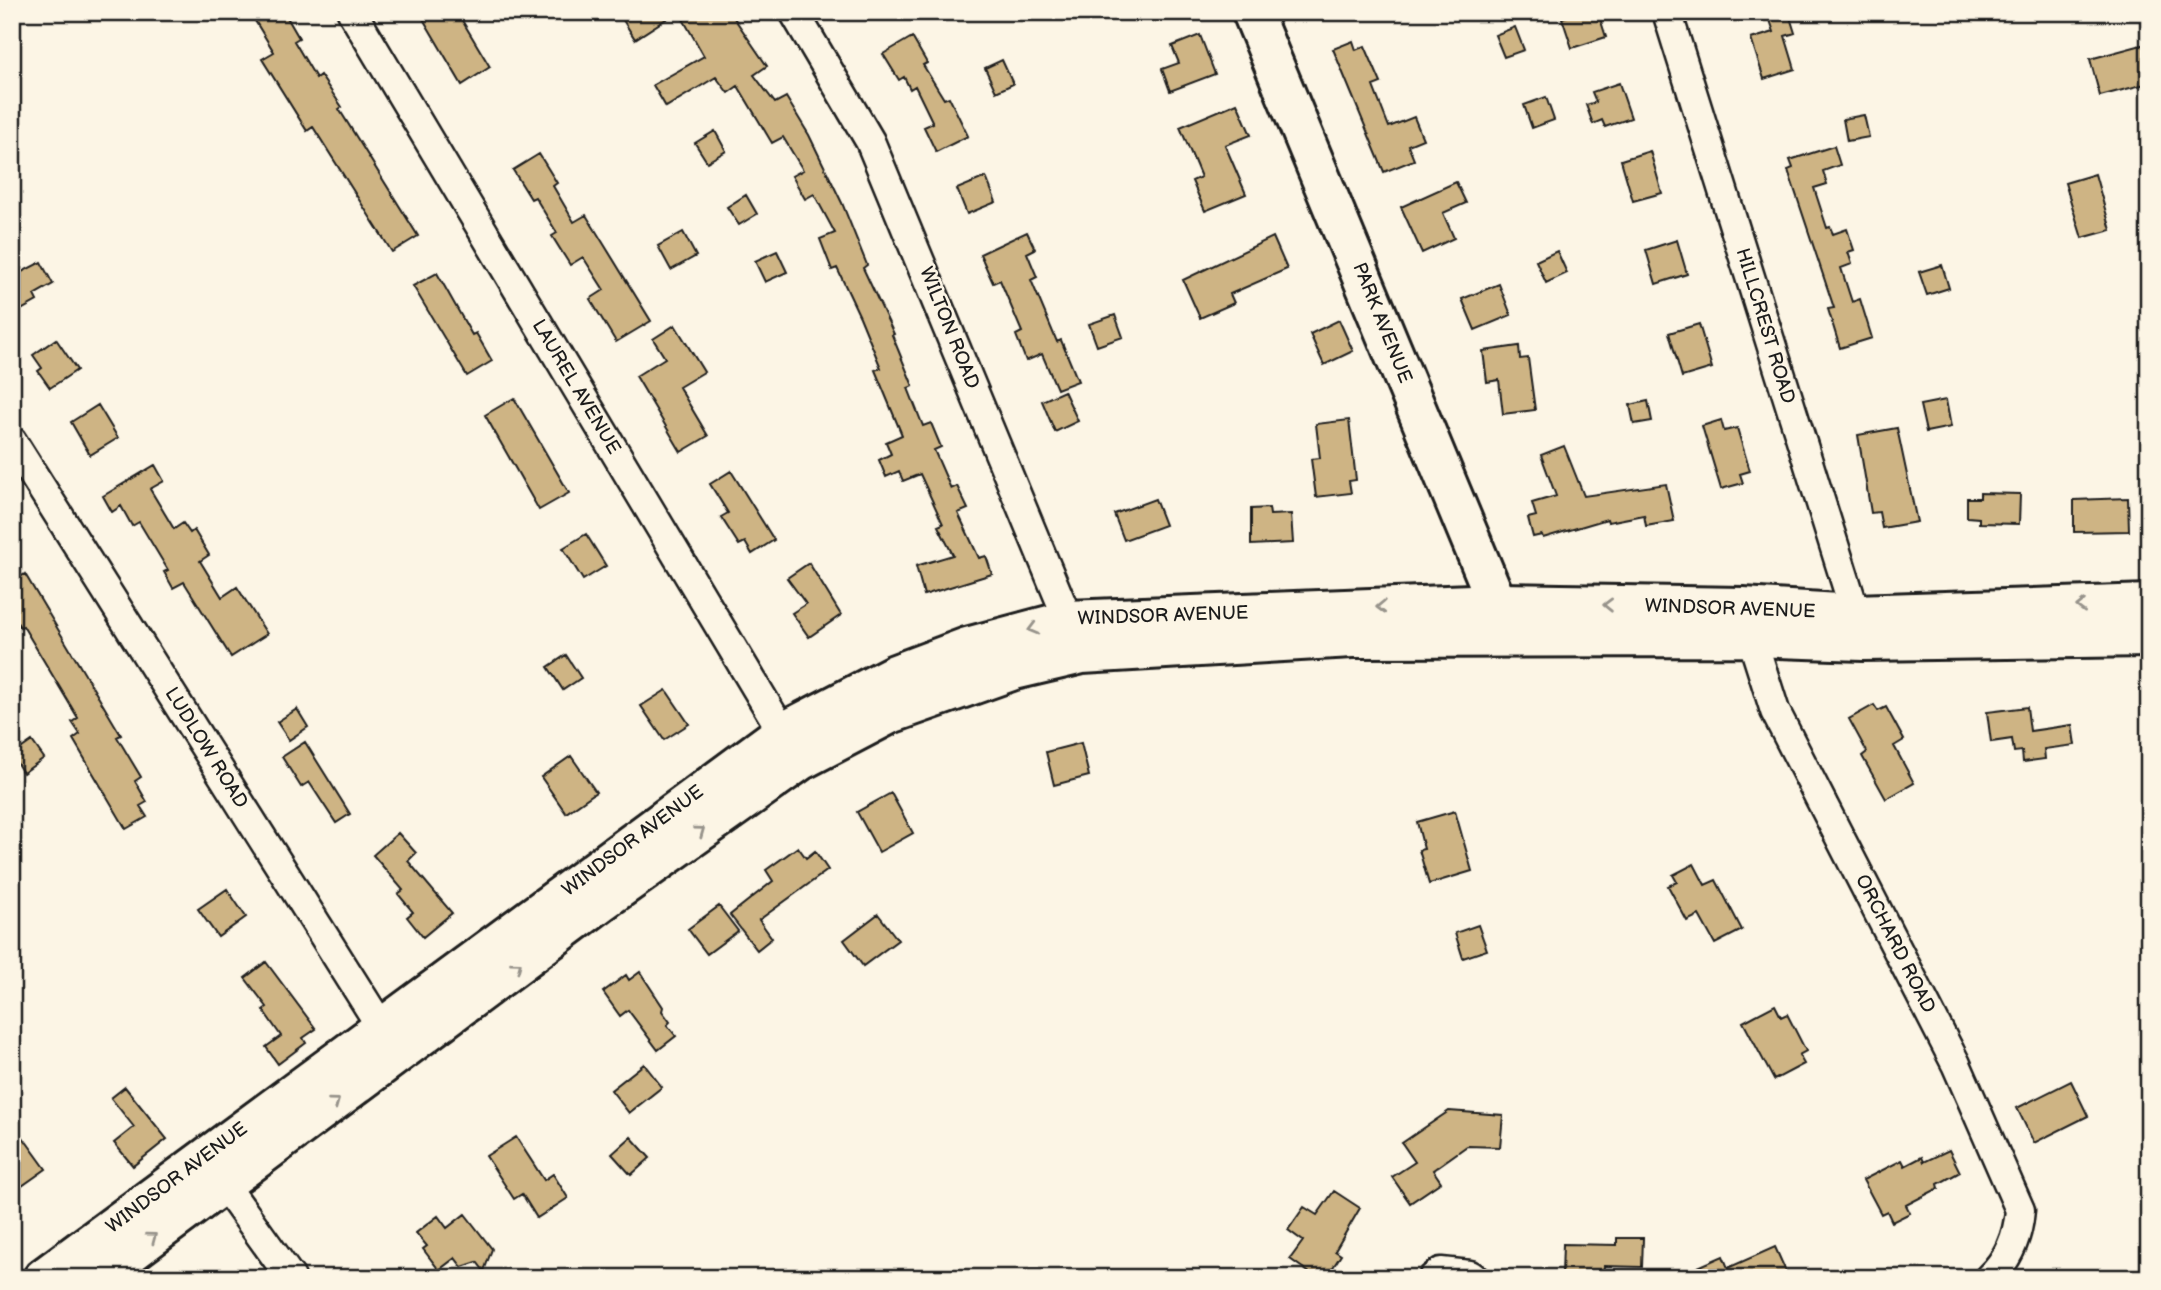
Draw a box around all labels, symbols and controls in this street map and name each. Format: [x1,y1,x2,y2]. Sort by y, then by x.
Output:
street label: HILLCREST ROAD [1730,246,1800,407]
street label: PARK AVENUE [1347,259,1417,387]
street label: WILTON ROAD [914,264,984,392]
street label: LAUREL AVENUE [527,315,625,459]
street label: WINDSOR AVENUE [1644,595,1816,623]
one-way arrow [1603,597,1613,613]
one-way arrow [2075,598,2086,613]
one-way arrow [1375,600,1386,615]
street label: WINDSOR AVENUE [1077,602,1249,630]
one-way arrow [1027,621,1039,636]
street label: LUDLOW ROAD [160,683,252,813]
street label: WINDSOR AVENUE [558,780,708,902]
one-way arrow [692,827,705,839]
street label: ORCHARD ROAD [1850,871,1940,1017]
one-way arrow [509,961,522,974]
one-way arrow [327,1098,340,1110]
street label: WINDSOR AVENUE [102,1117,252,1239]
one-way arrow [144,1233,157,1245]

